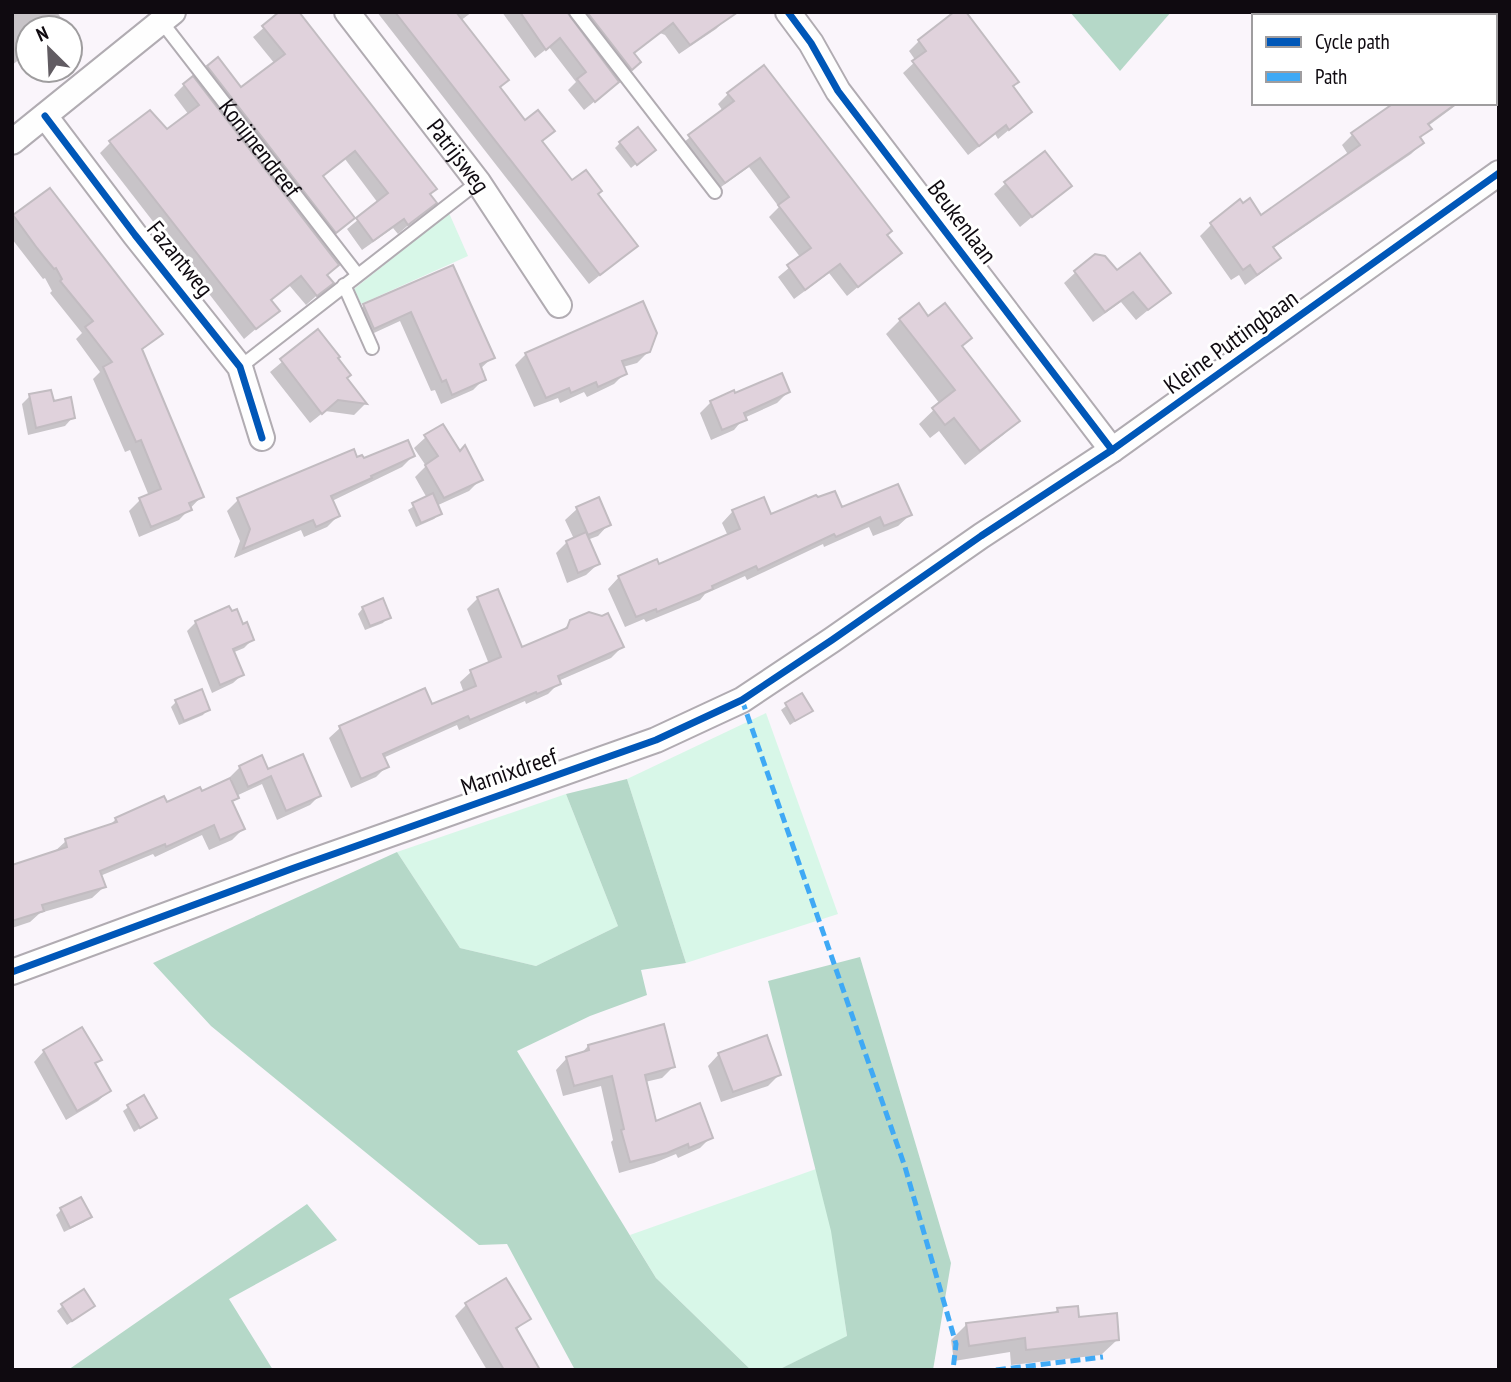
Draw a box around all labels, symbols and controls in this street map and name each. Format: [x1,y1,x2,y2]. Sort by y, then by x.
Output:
north arrow [14,14,84,84]
legend [1252,14,1497,105]
text: N [33,20,52,47]
text: Cycle path [1315,28,1390,55]
text: Path [1315,63,1347,90]
street label: Konijnendreef [212,93,308,204]
street label: Patrijsweg [420,113,497,199]
street label: Beukenlaan [921,174,1004,270]
street label: Fazantweg [140,214,220,303]
street label: Kleine Puttingbaan [1158,283,1304,401]
street label: Marnixdreef [457,740,562,802]

